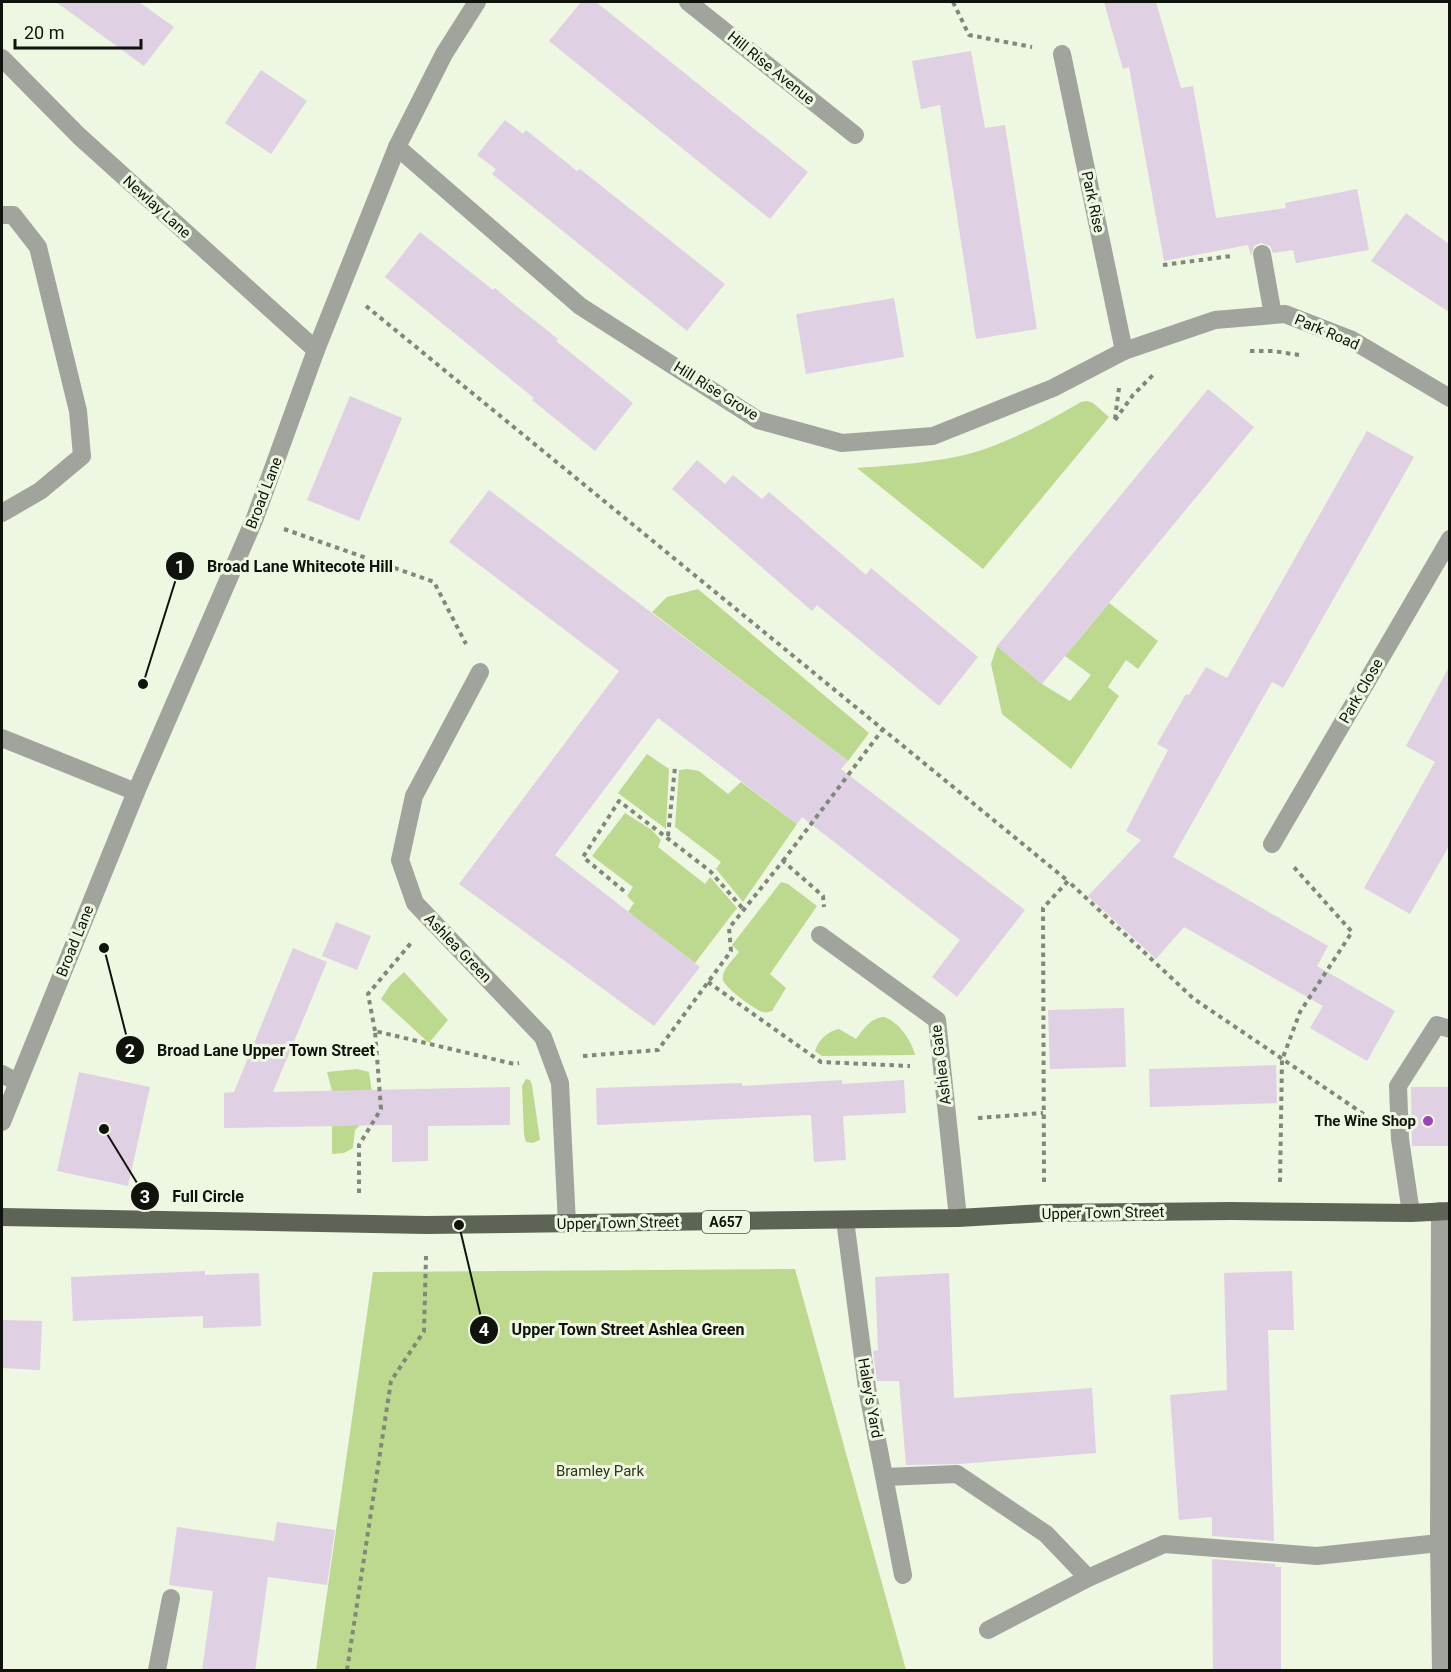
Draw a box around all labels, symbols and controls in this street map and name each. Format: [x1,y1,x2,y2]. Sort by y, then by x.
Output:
scale bar [15,12,141,50]
text: 20 m [24,22,64,43]
street label: Hill Rise Avenue [724,27,818,109]
street label: Park Rise [1078,170,1108,234]
street label: Newlay Lane [119,172,195,242]
street label: Park Road [1292,310,1362,354]
street label: Hill Rise Grove [670,358,762,424]
street label: Broad Lane [242,454,286,532]
callout: Broad Lane Whitecote Hill [165,549,405,583]
text: 1 [175,556,185,577]
text: Broad Lane Whitecote Hill [207,557,393,576]
street label: Park Close [1335,655,1387,727]
street label: Broad Lane [52,903,98,979]
street label: Ashlea Green [421,910,495,986]
street label: Ashlea Gate [927,1024,955,1106]
callout: Broad Lane Upper Town Street [115,1033,387,1067]
text: 2 [125,1040,135,1061]
text: Broad Lane Upper Town Street [157,1041,375,1060]
place label: The Wine Shop [1315,1112,1416,1130]
marker: The Wine Shop [1421,1114,1435,1128]
callout: Full Circle [130,1179,256,1213]
text: 3 [140,1186,150,1207]
text: Full Circle [172,1187,244,1206]
street label: Upper Town Street [1042,1203,1165,1223]
road number: A657 [702,1211,750,1233]
street label: Upper Town Street [557,1213,680,1233]
callout: Upper Town Street Ashlea Green [469,1313,757,1347]
text: 4 [479,1319,489,1340]
text: Upper Town Street Ashlea Green [512,1320,744,1339]
street label: Haley's Yard [854,1356,886,1440]
park label: Bramley Park [556,1462,644,1480]

